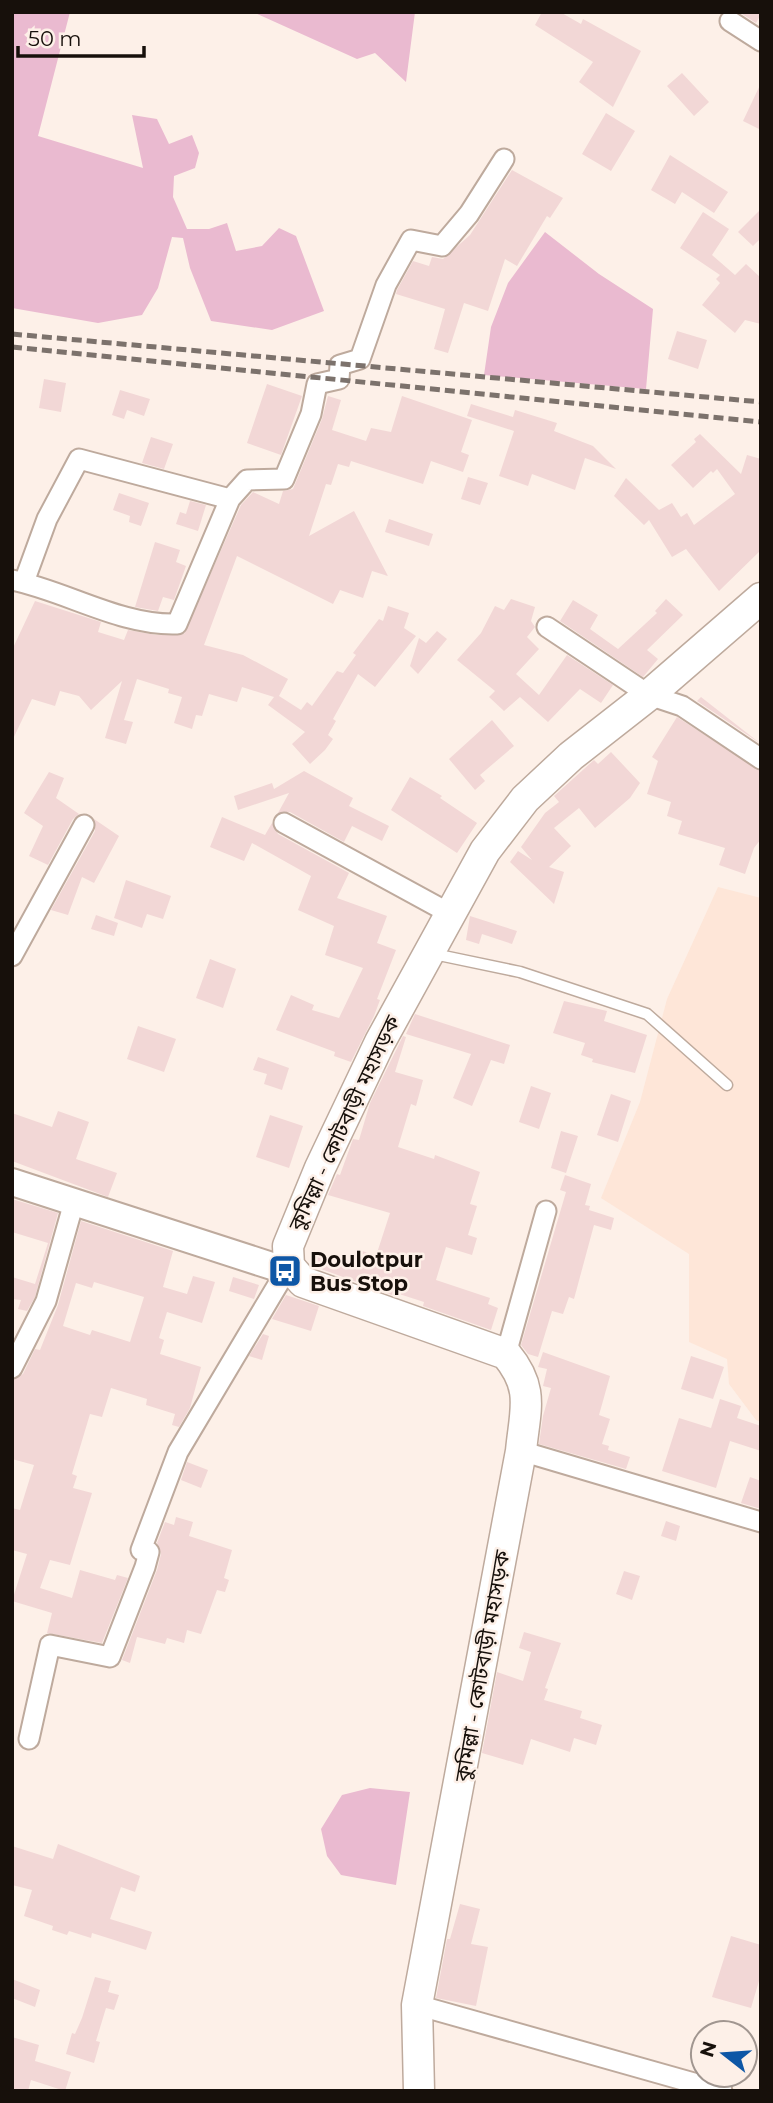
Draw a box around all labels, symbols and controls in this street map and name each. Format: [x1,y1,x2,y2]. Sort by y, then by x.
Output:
scale bar [18,14,144,58]
text: 50 m [28,26,82,51]
street label: কুমিল্লা - কোটবাড়ী মহাসড়ক [283,1011,405,1235]
place label: Doulotpur Bus Stop [310,1247,423,1296]
bus stop icon: Doulotpur Bus Stop [266,1252,304,1290]
street label: কুমিল্লা - কোটবাড়ী মহাসড়ক [449,1547,515,1785]
north arrow [689,2019,759,2089]
text: N [695,2038,721,2060]

